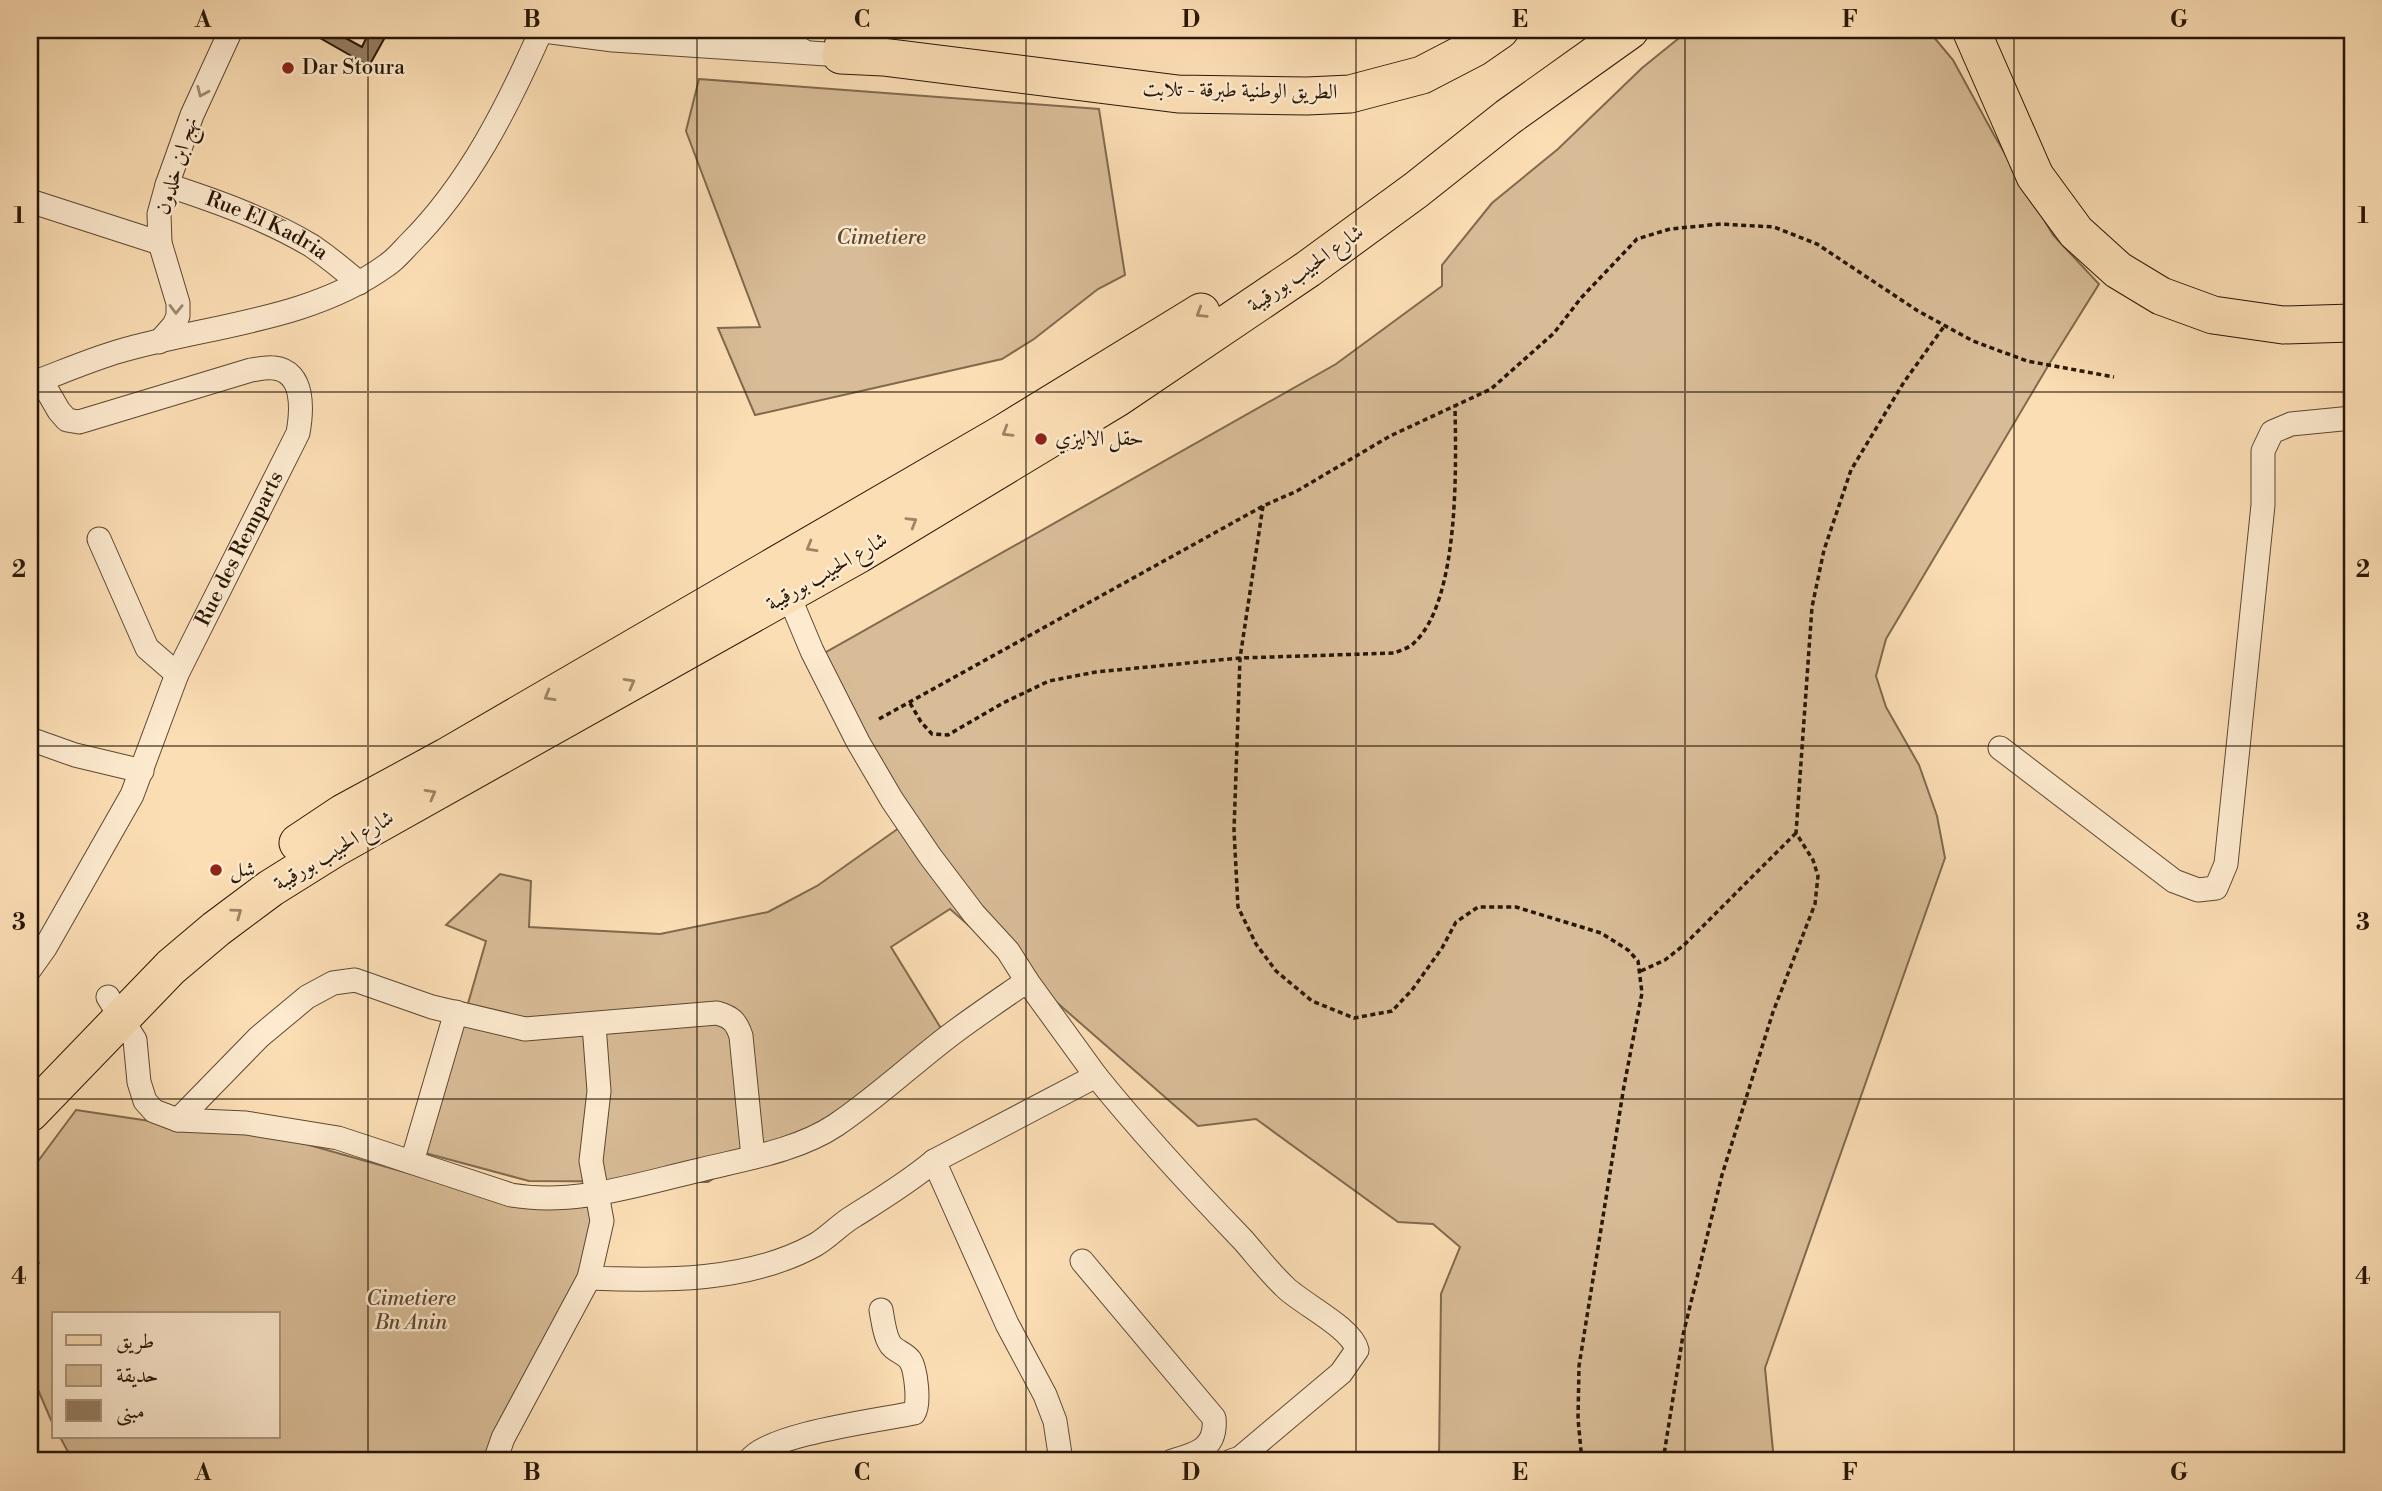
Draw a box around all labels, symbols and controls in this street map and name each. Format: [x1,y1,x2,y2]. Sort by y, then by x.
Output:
text: A [194,6,212,34]
text: B [523,6,541,34]
text: C [854,6,870,34]
text: D [1182,6,1200,34]
text: E [1512,6,1528,34]
text: F [1842,6,1858,34]
text: G [2170,6,2188,34]
place label: Dar Stoura [302,55,405,81]
marker: Dar Stoura [280,60,296,76]
street label: الطريق الوطنية طبرقة - تلابت [1142,76,1338,106]
one-way arrow [196,84,210,97]
street label: نهج ابن خلدون [150,114,209,219]
street label: Rue El Kadria [202,186,333,266]
text: 1 [13,202,25,230]
text: 1 [2357,202,2369,230]
street label: شارع الحبيب بورقيبة [1243,219,1371,322]
park label: Cimetiere [836,225,926,251]
one-way arrow [168,304,184,315]
one-way arrow [1195,304,1208,317]
one-way arrow [1001,423,1014,436]
place label: حقل الاليزي [1055,426,1144,454]
marker: حقل الاليزي [1033,431,1049,447]
street label: Rue des Remparts [190,467,290,631]
one-way arrow [905,517,918,530]
street label: شارع الحبيب بورقيبة [762,527,894,621]
one-way arrow [805,539,818,552]
text: 2 [12,556,26,584]
text: 2 [2356,556,2370,584]
one-way arrow [622,678,635,691]
one-way arrow [544,688,557,701]
one-way arrow [424,789,436,802]
street label: شارع الحبيب بورقيبة [269,805,401,901]
place label: شل [230,857,255,884]
marker: شل [208,862,224,878]
text: 3 [12,909,26,937]
one-way arrow [229,909,242,921]
text: 3 [2356,909,2370,937]
text: 4 [11,1263,27,1291]
text: 4 [2355,1263,2371,1291]
park label: Cimetiere Bn Anin [366,1286,456,1336]
legend [52,1312,280,1438]
text: طريق [116,1329,154,1355]
text: حديقة [116,1363,159,1389]
text: مبنى [116,1399,145,1426]
text: A [194,1459,212,1487]
text: B [523,1459,541,1487]
text: C [854,1459,870,1487]
text: D [1182,1459,1200,1487]
text: E [1512,1459,1528,1487]
text: F [1842,1459,1858,1487]
text: G [2170,1459,2188,1487]

